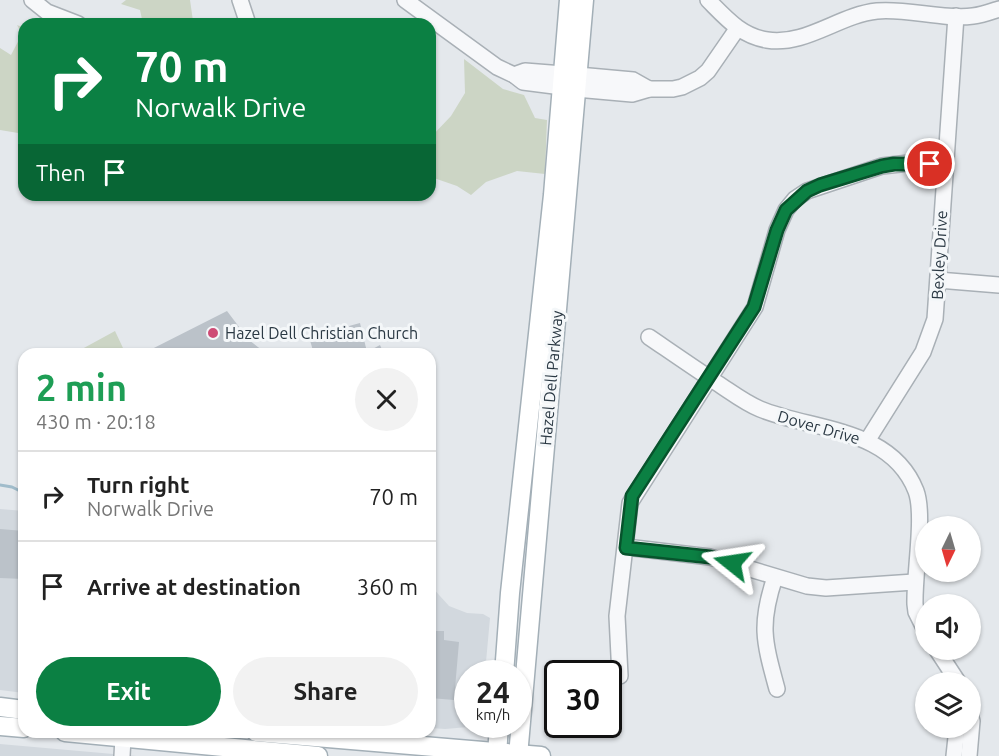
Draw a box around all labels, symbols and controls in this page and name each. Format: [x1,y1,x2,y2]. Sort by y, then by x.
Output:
icon: right [36,42,114,120]
text: 70 m [135,43,229,90]
text: Norwalk Drive [135,92,306,122]
pin [904,138,955,189]
icon: arrive [913,147,946,180]
icon: arrive [98,156,131,189]
text: Then [36,160,86,185]
street label: Bexley Drive [928,210,950,300]
street label: Hazel Dell Parkway [536,309,566,446]
place label: Hazel Dell Christian Church [225,324,418,342]
marker: Hazel Dell Christian Church [206,326,220,340]
text: 2 min [36,367,127,408]
button: close [355,368,418,431]
street label: Dover Drive [776,407,862,447]
text: 430 m · 20:18 [36,410,156,433]
text: Turn right [87,472,189,497]
icon: right [36,480,69,513]
text: 70 m [369,484,418,509]
text: Norwalk Drive [87,497,214,520]
north arrow [915,516,981,582]
map controls [915,516,981,738]
position arrow [700,531,764,595]
icon: arrive [36,570,69,603]
text: Arrive at destination [87,574,301,599]
text: 360 m [357,574,418,599]
button: sound [915,594,981,660]
button: Exit [36,657,221,726]
button: Share [233,657,418,726]
speed limit sign: 30 [544,660,622,738]
button: layers [915,672,981,738]
text: 24 [476,675,510,709]
text: km/h [476,706,510,723]

